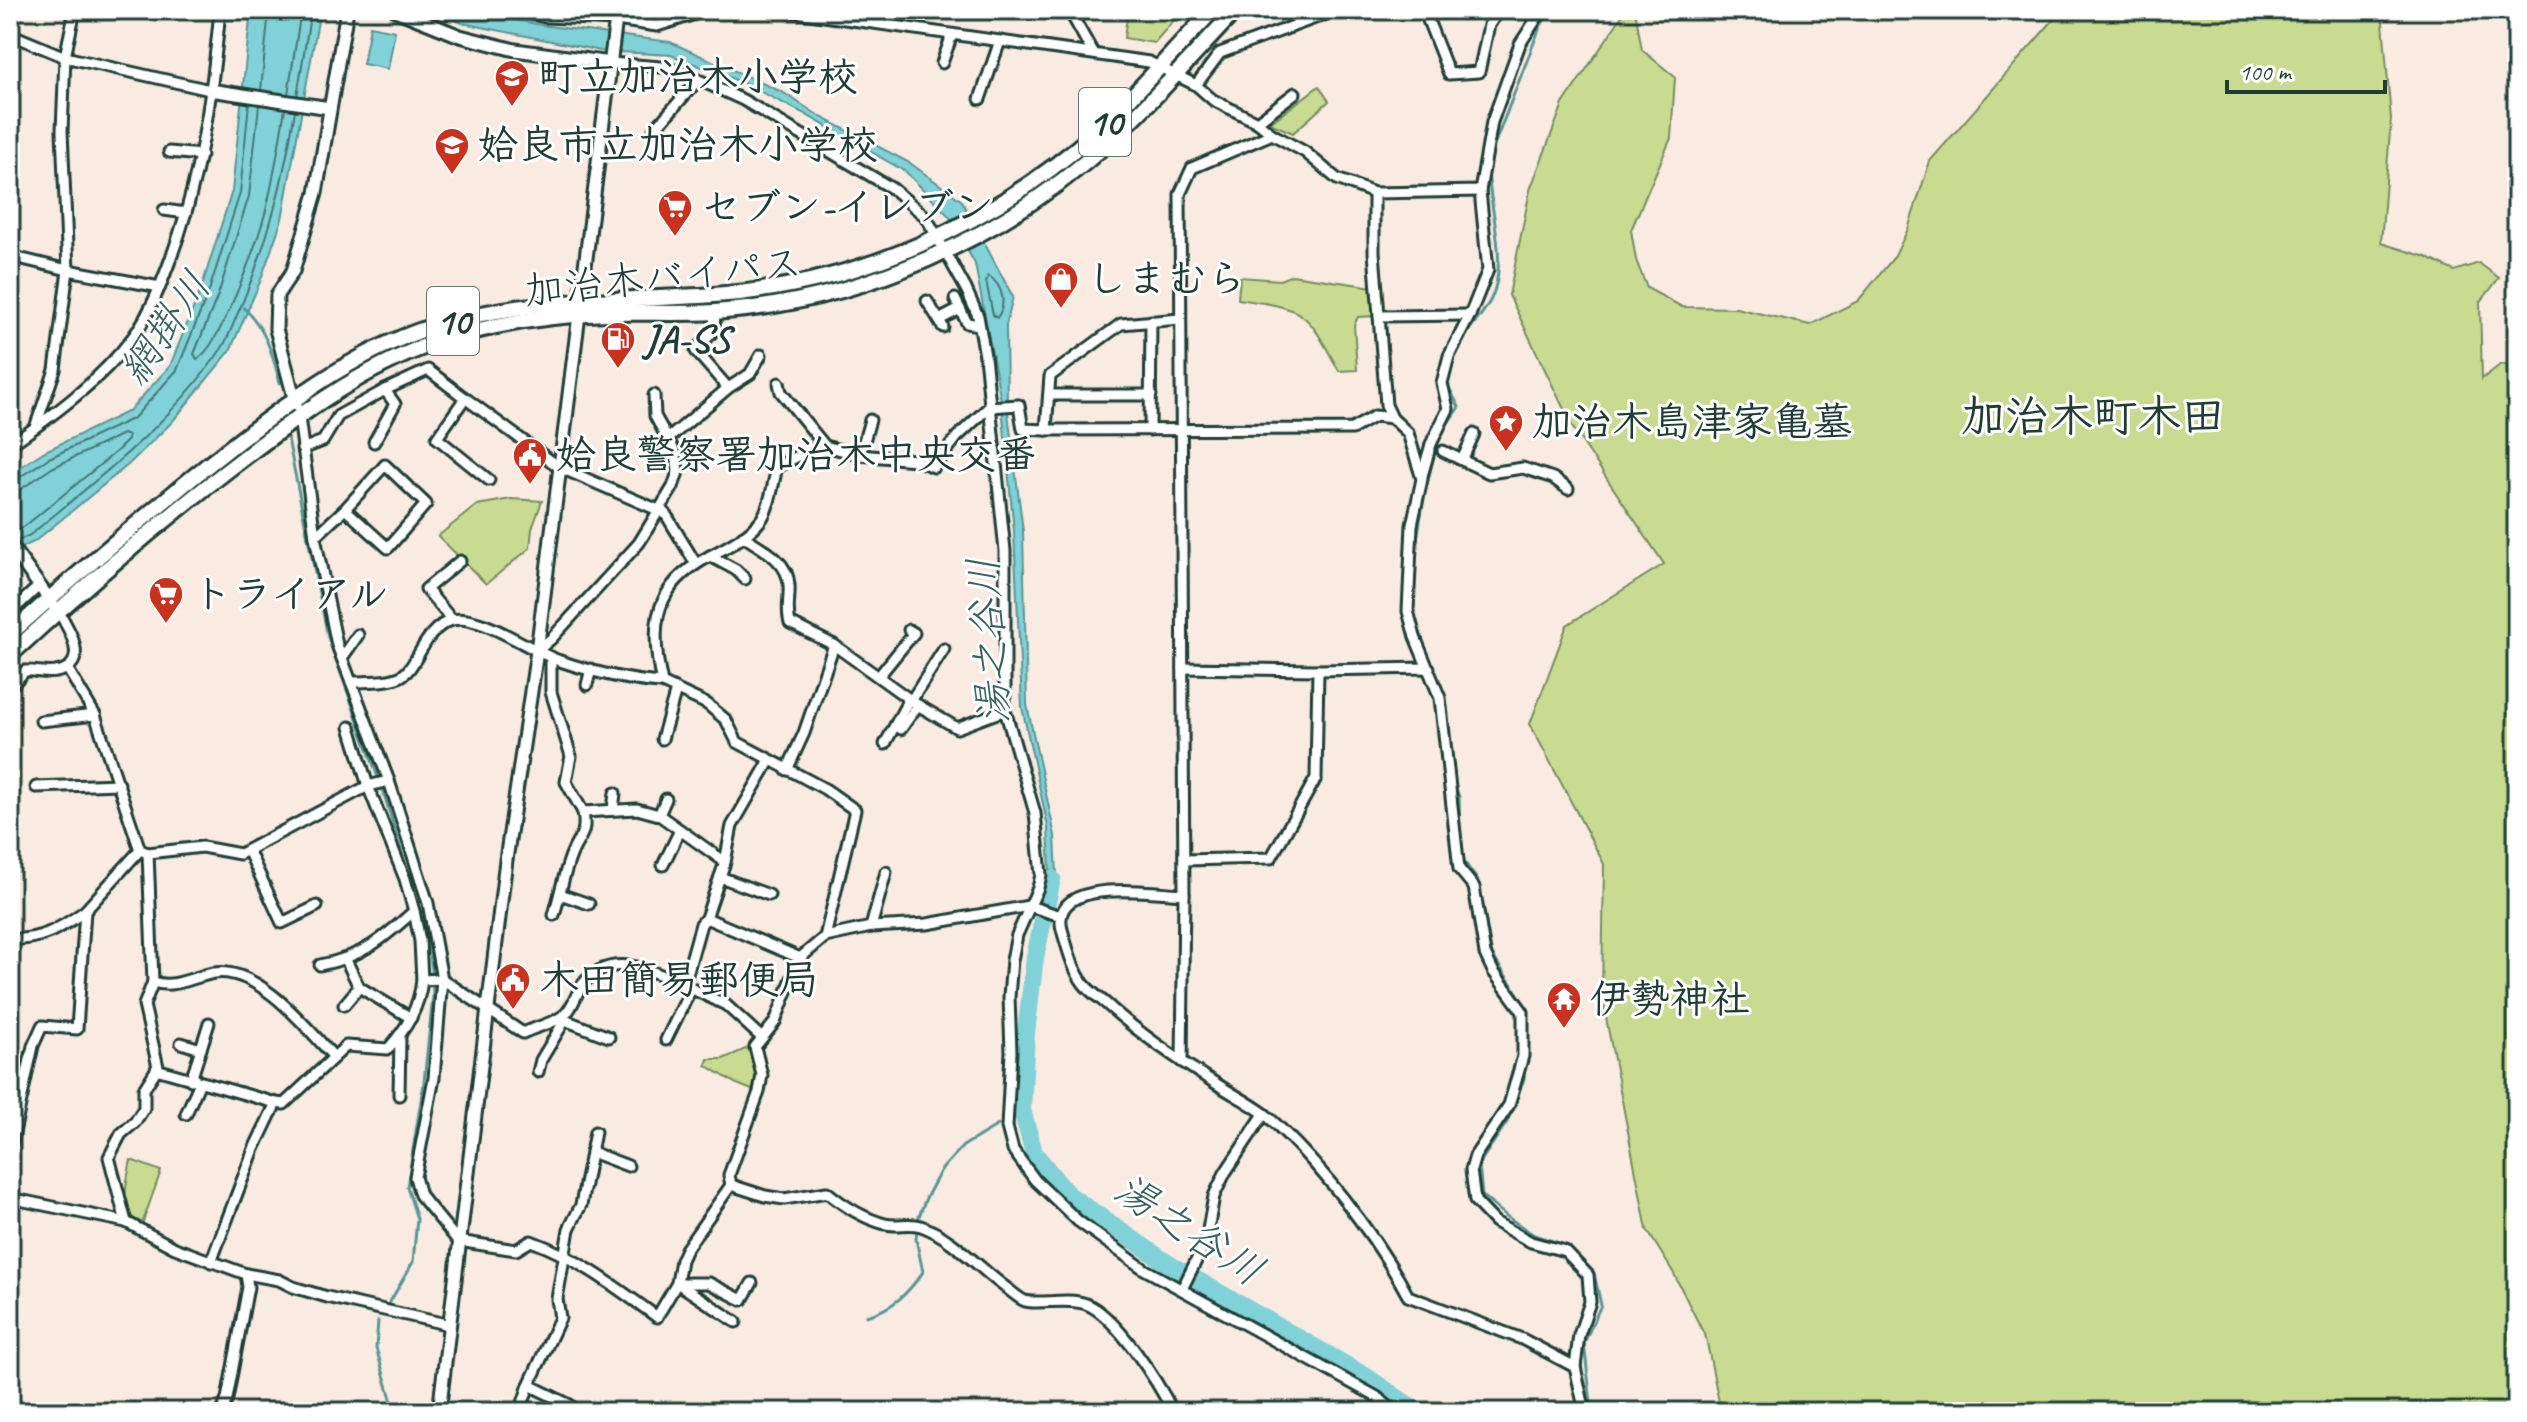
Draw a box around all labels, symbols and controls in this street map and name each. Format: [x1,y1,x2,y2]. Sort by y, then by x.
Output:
scale bar [2227,44,2385,94]
place label: 町立加治木小学校 [538,52,858,102]
text: 100 m [2239,57,2293,87]
school or university icon: 町立加治木小学校 [493,58,531,108]
road number: 10 [1079,88,1131,156]
place label: 姶良市立加治木小学校 [478,120,878,170]
school or university icon: 姶良市立加治木小学校 [433,126,471,176]
place label: セブン-イレブン [701,182,994,232]
supermarket icon: セブン-イレブン [656,188,694,238]
street label: 加治木バイパス [522,238,804,316]
place label: しまむら [1087,254,1247,304]
shop icon: しまむら [1042,260,1080,310]
water label: 網掛川 [107,261,223,395]
road number: 10 [427,287,479,355]
place label: JA-SS [641,314,736,364]
fuel station icon: JA-SS [599,320,637,370]
district label: 加治木町木田 [1961,389,2225,444]
place label: 加治木島津家亀墓 [1532,397,1852,447]
place icon: 加治木島津家亀墓 [1487,403,1525,453]
place label: 姶良警察署加治木中央交番 [556,430,1036,480]
public building icon: 姶良警察署加治木中央交番 [511,436,549,486]
water label: 湯之谷川 [957,555,1021,727]
place label: トライアル [192,569,389,619]
supermarket icon: トライアル [147,575,185,625]
place label: 木田簡易郵便局 [539,955,819,1005]
public building icon: 木田簡易郵便局 [494,961,532,1011]
place label: 伊勢神社 [1590,974,1750,1024]
temple icon: 伊勢神社 [1545,980,1583,1030]
water label: 湯之谷川 [1104,1162,1274,1298]

